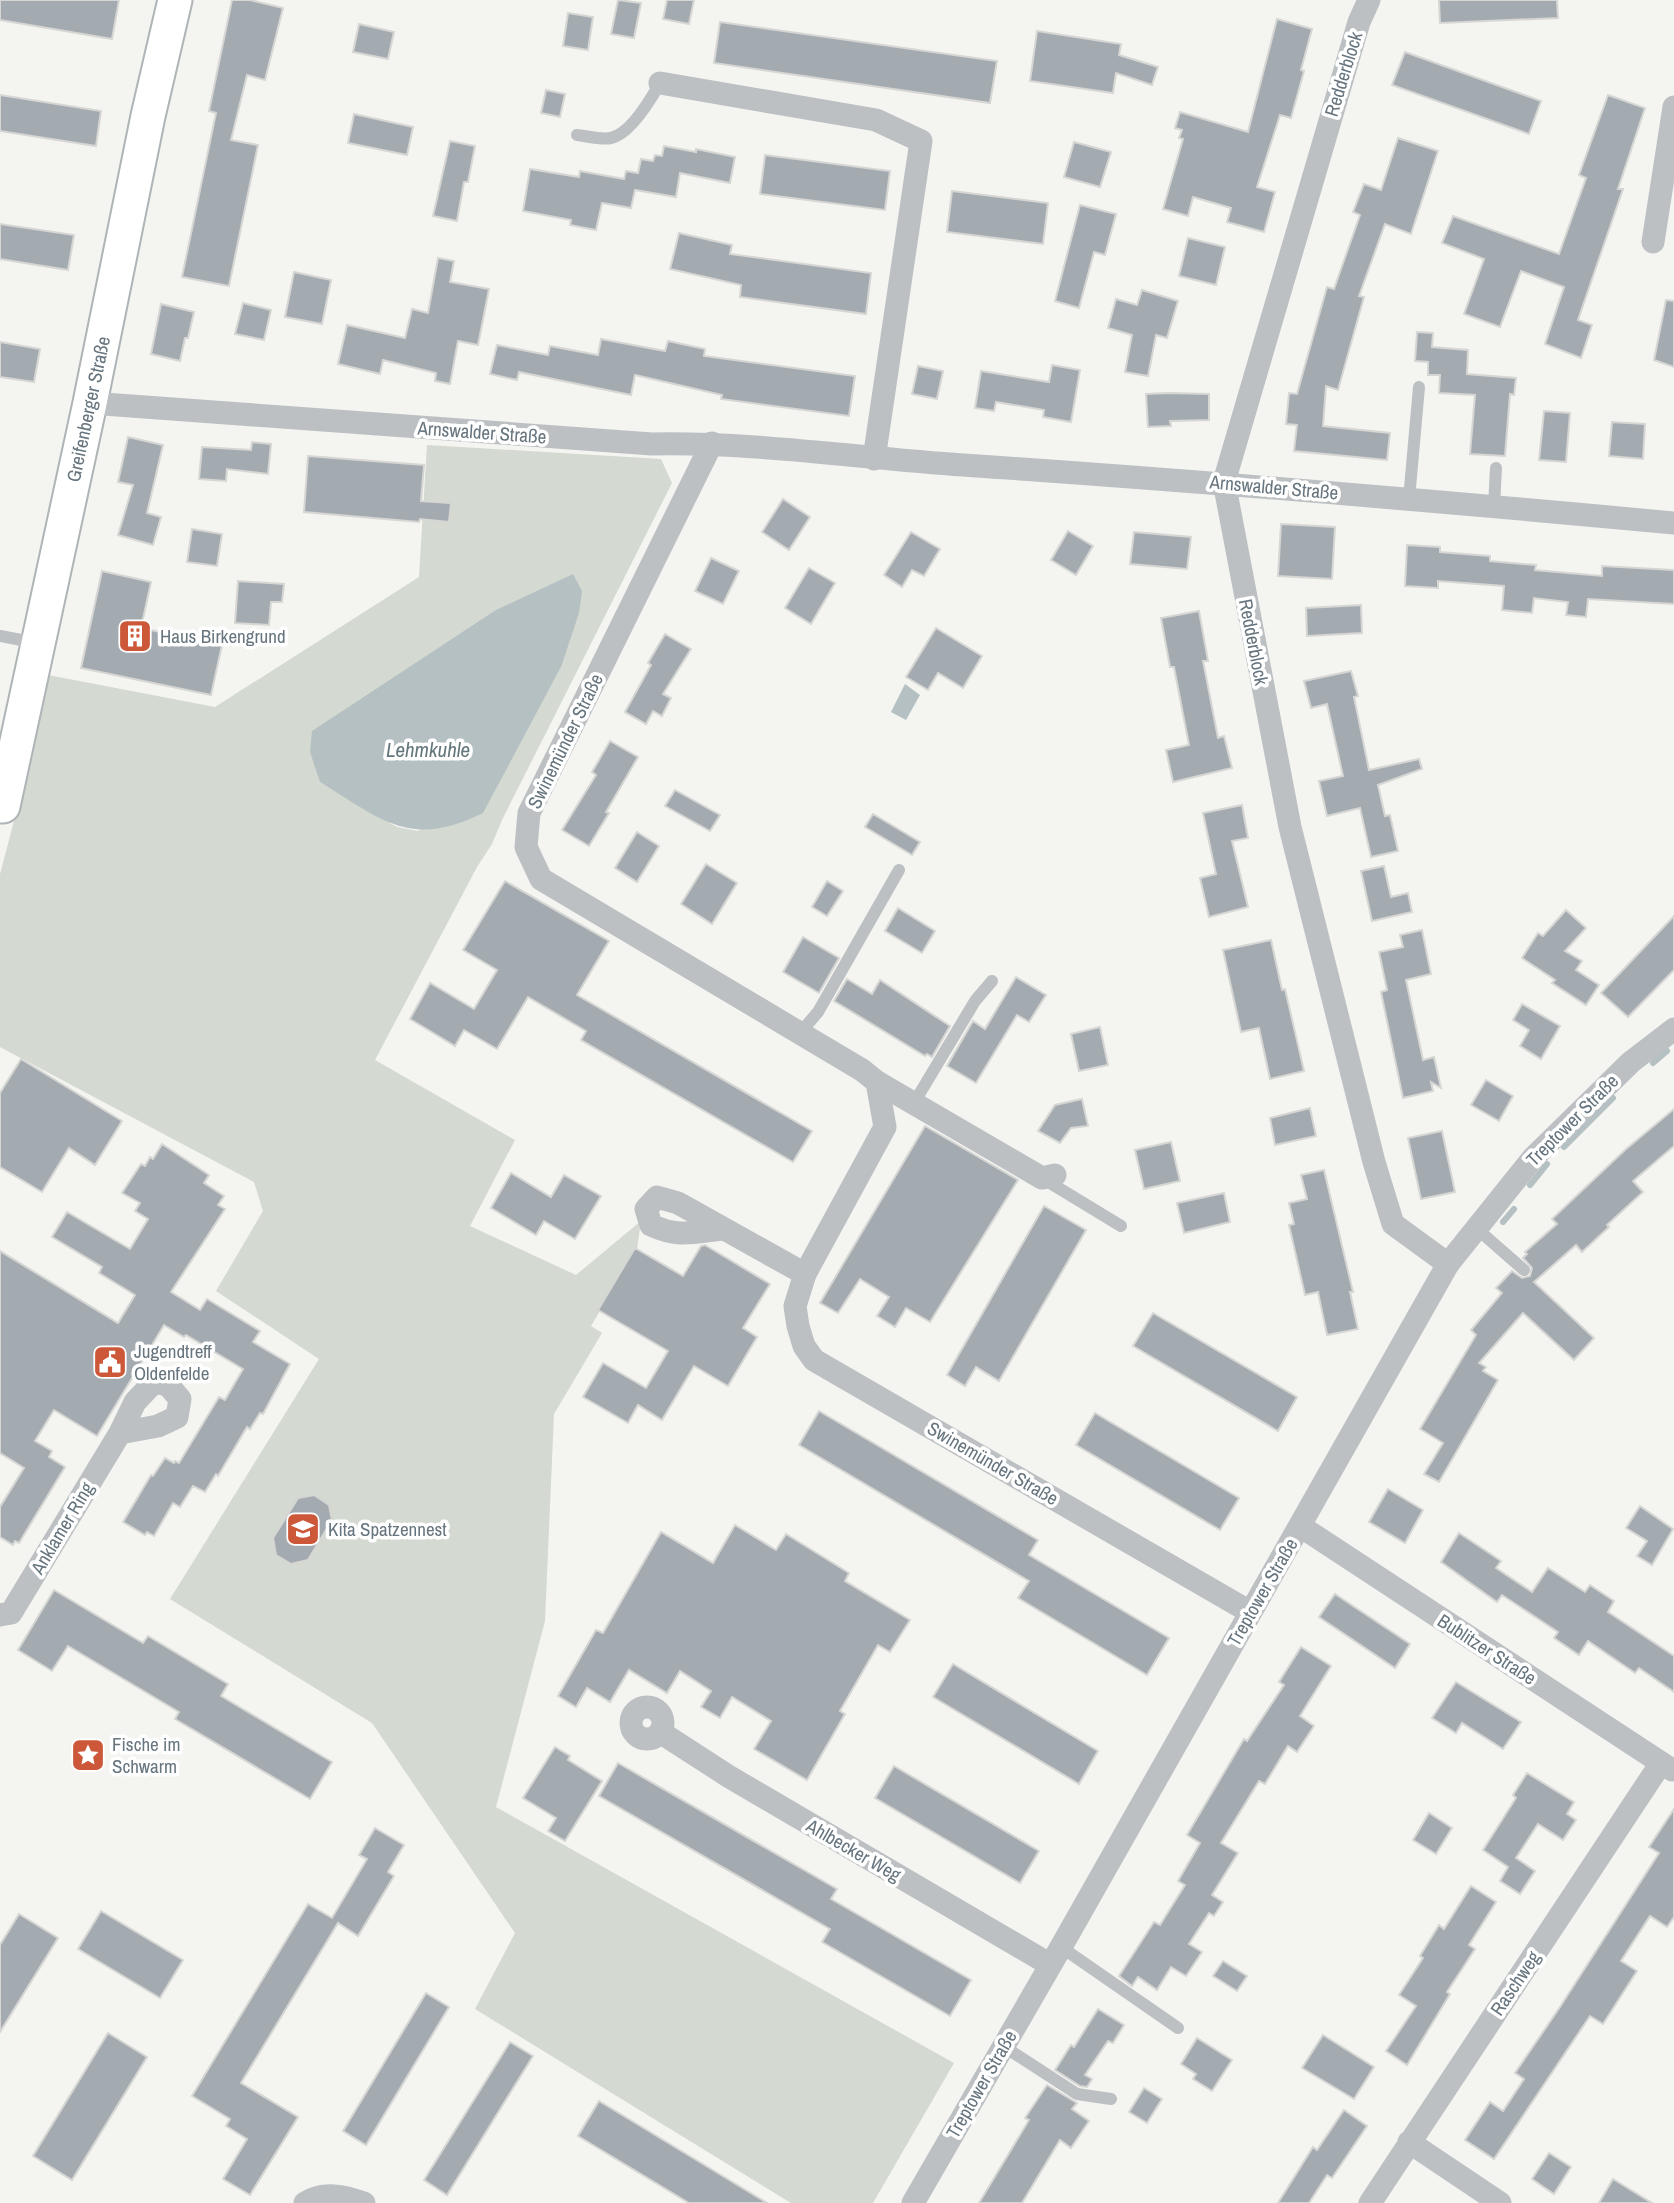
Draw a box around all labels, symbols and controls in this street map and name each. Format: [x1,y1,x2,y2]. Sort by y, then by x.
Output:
street label: Redderblock [1318,28,1368,120]
street label: Greifenberger Straße [60,334,116,484]
street label: Arnswalder Straße [416,414,547,449]
street label: Arnswalder Straße [1208,468,1339,506]
street label: Redderblock [1233,597,1275,688]
building icon: Haus Birkengrund [116,617,154,655]
place label: Haus Birkengrund [160,623,286,649]
street label: Swinemünder Straße [521,669,609,813]
water label: Lehmkuhle [386,735,470,764]
street label: Treptower Straße [1520,1068,1624,1172]
place label: Jugendtreff Oldenfelde [134,1338,212,1386]
public building icon: Jugendtreff Oldenfelde [91,1343,129,1381]
street label: Swinemünder Straße [923,1415,1063,1511]
street label: Anklamer Ring [24,1477,100,1580]
school or university icon: Kita Spatzennest [284,1510,322,1548]
place label: Kita Spatzennest [328,1516,447,1542]
street label: Treptower Straße [1221,1533,1303,1651]
street label: Bublitzer Straße [1433,1607,1541,1691]
place label: Fische im Schwarm [112,1731,180,1779]
place icon: Fische im Schwarm [69,1736,107,1774]
street label: Ahlbecker Weg [801,1812,906,1888]
street label: Raschweg [1484,1945,1546,2020]
street label: Treptower Straße [940,2025,1022,2143]

